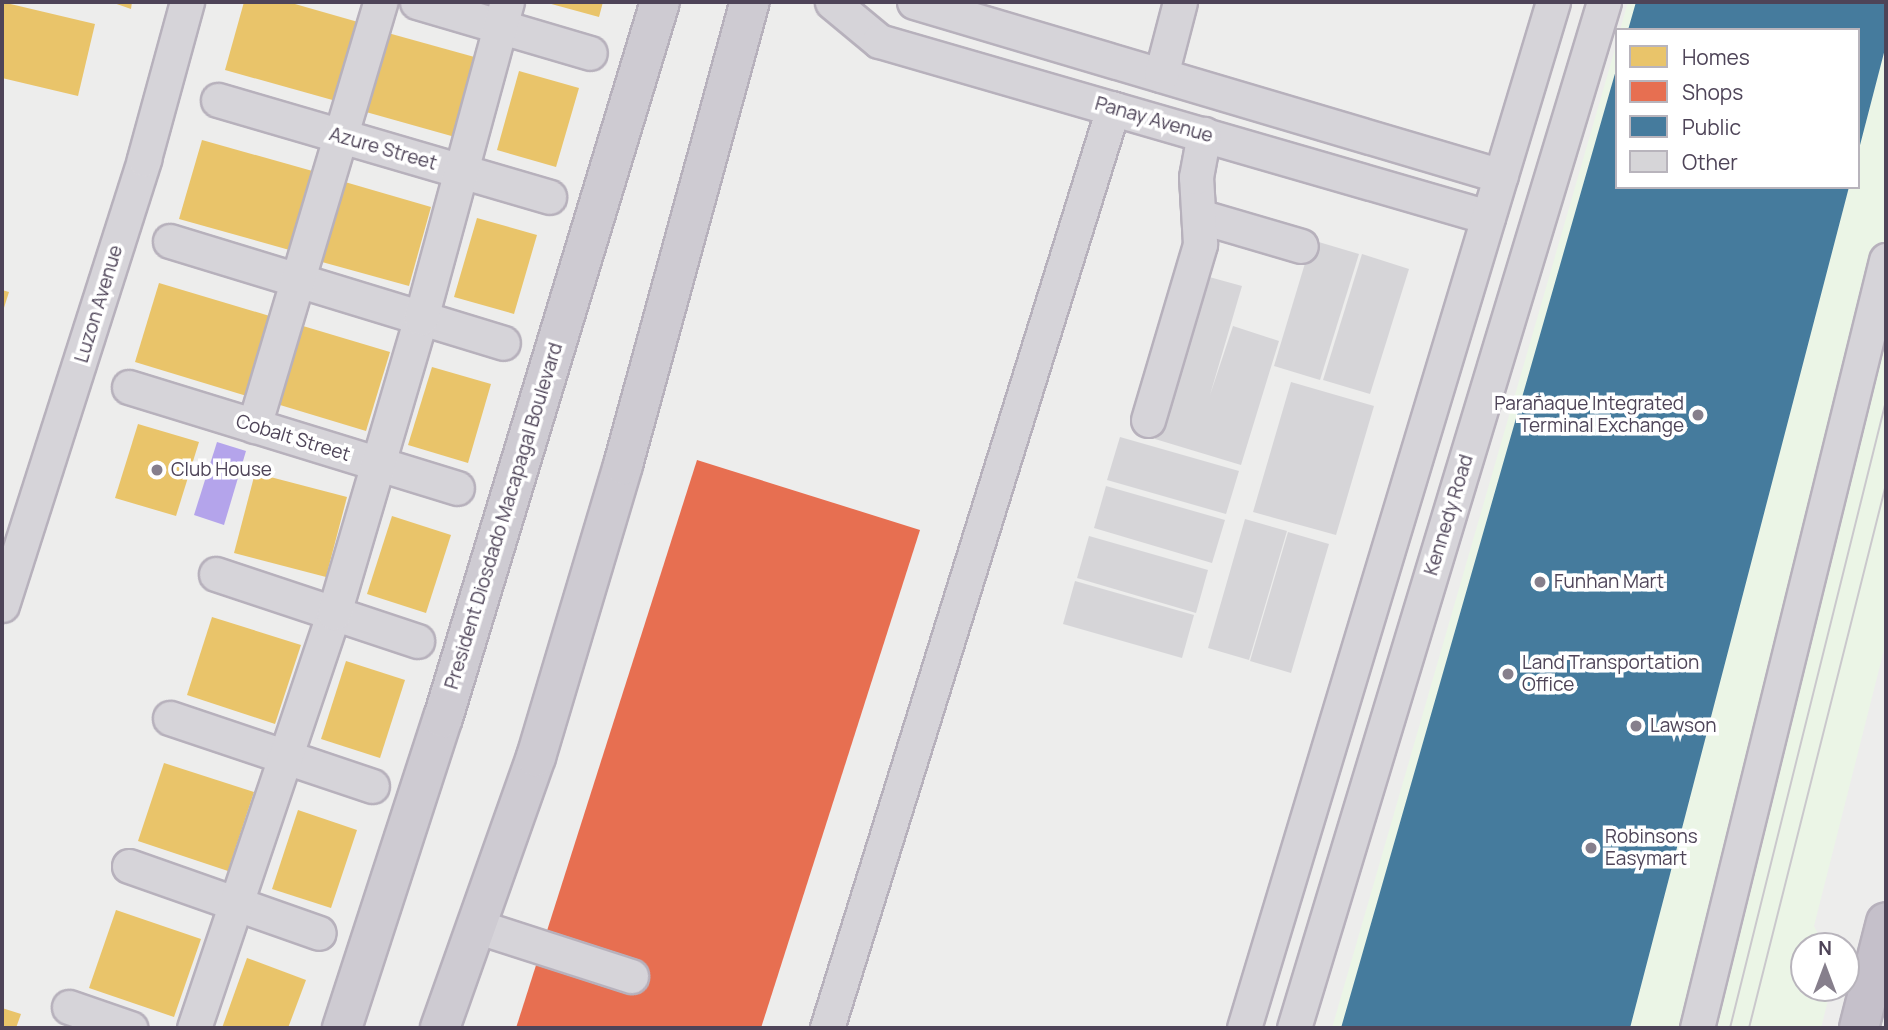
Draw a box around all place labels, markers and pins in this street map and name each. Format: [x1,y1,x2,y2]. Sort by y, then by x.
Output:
place label: Parañaque Integrated Terminal Exchange [1494,393,1684,437]
marker: Parañaque Integrated Terminal Exchange [1690,407,1706,423]
place label: Club House [171,459,272,481]
marker: Club House [149,462,165,478]
place label: Funhan Mart [1554,571,1664,593]
marker: Funhan Mart [1532,574,1548,590]
place label: Land Transportation Office [1522,652,1699,696]
marker: Land Transportation Office [1500,666,1516,682]
place label: Lawson [1650,715,1717,737]
marker: Lawson [1628,718,1644,734]
place label: Robinsons Easymart [1605,826,1698,870]
marker: Robinsons Easymart [1583,840,1599,856]

